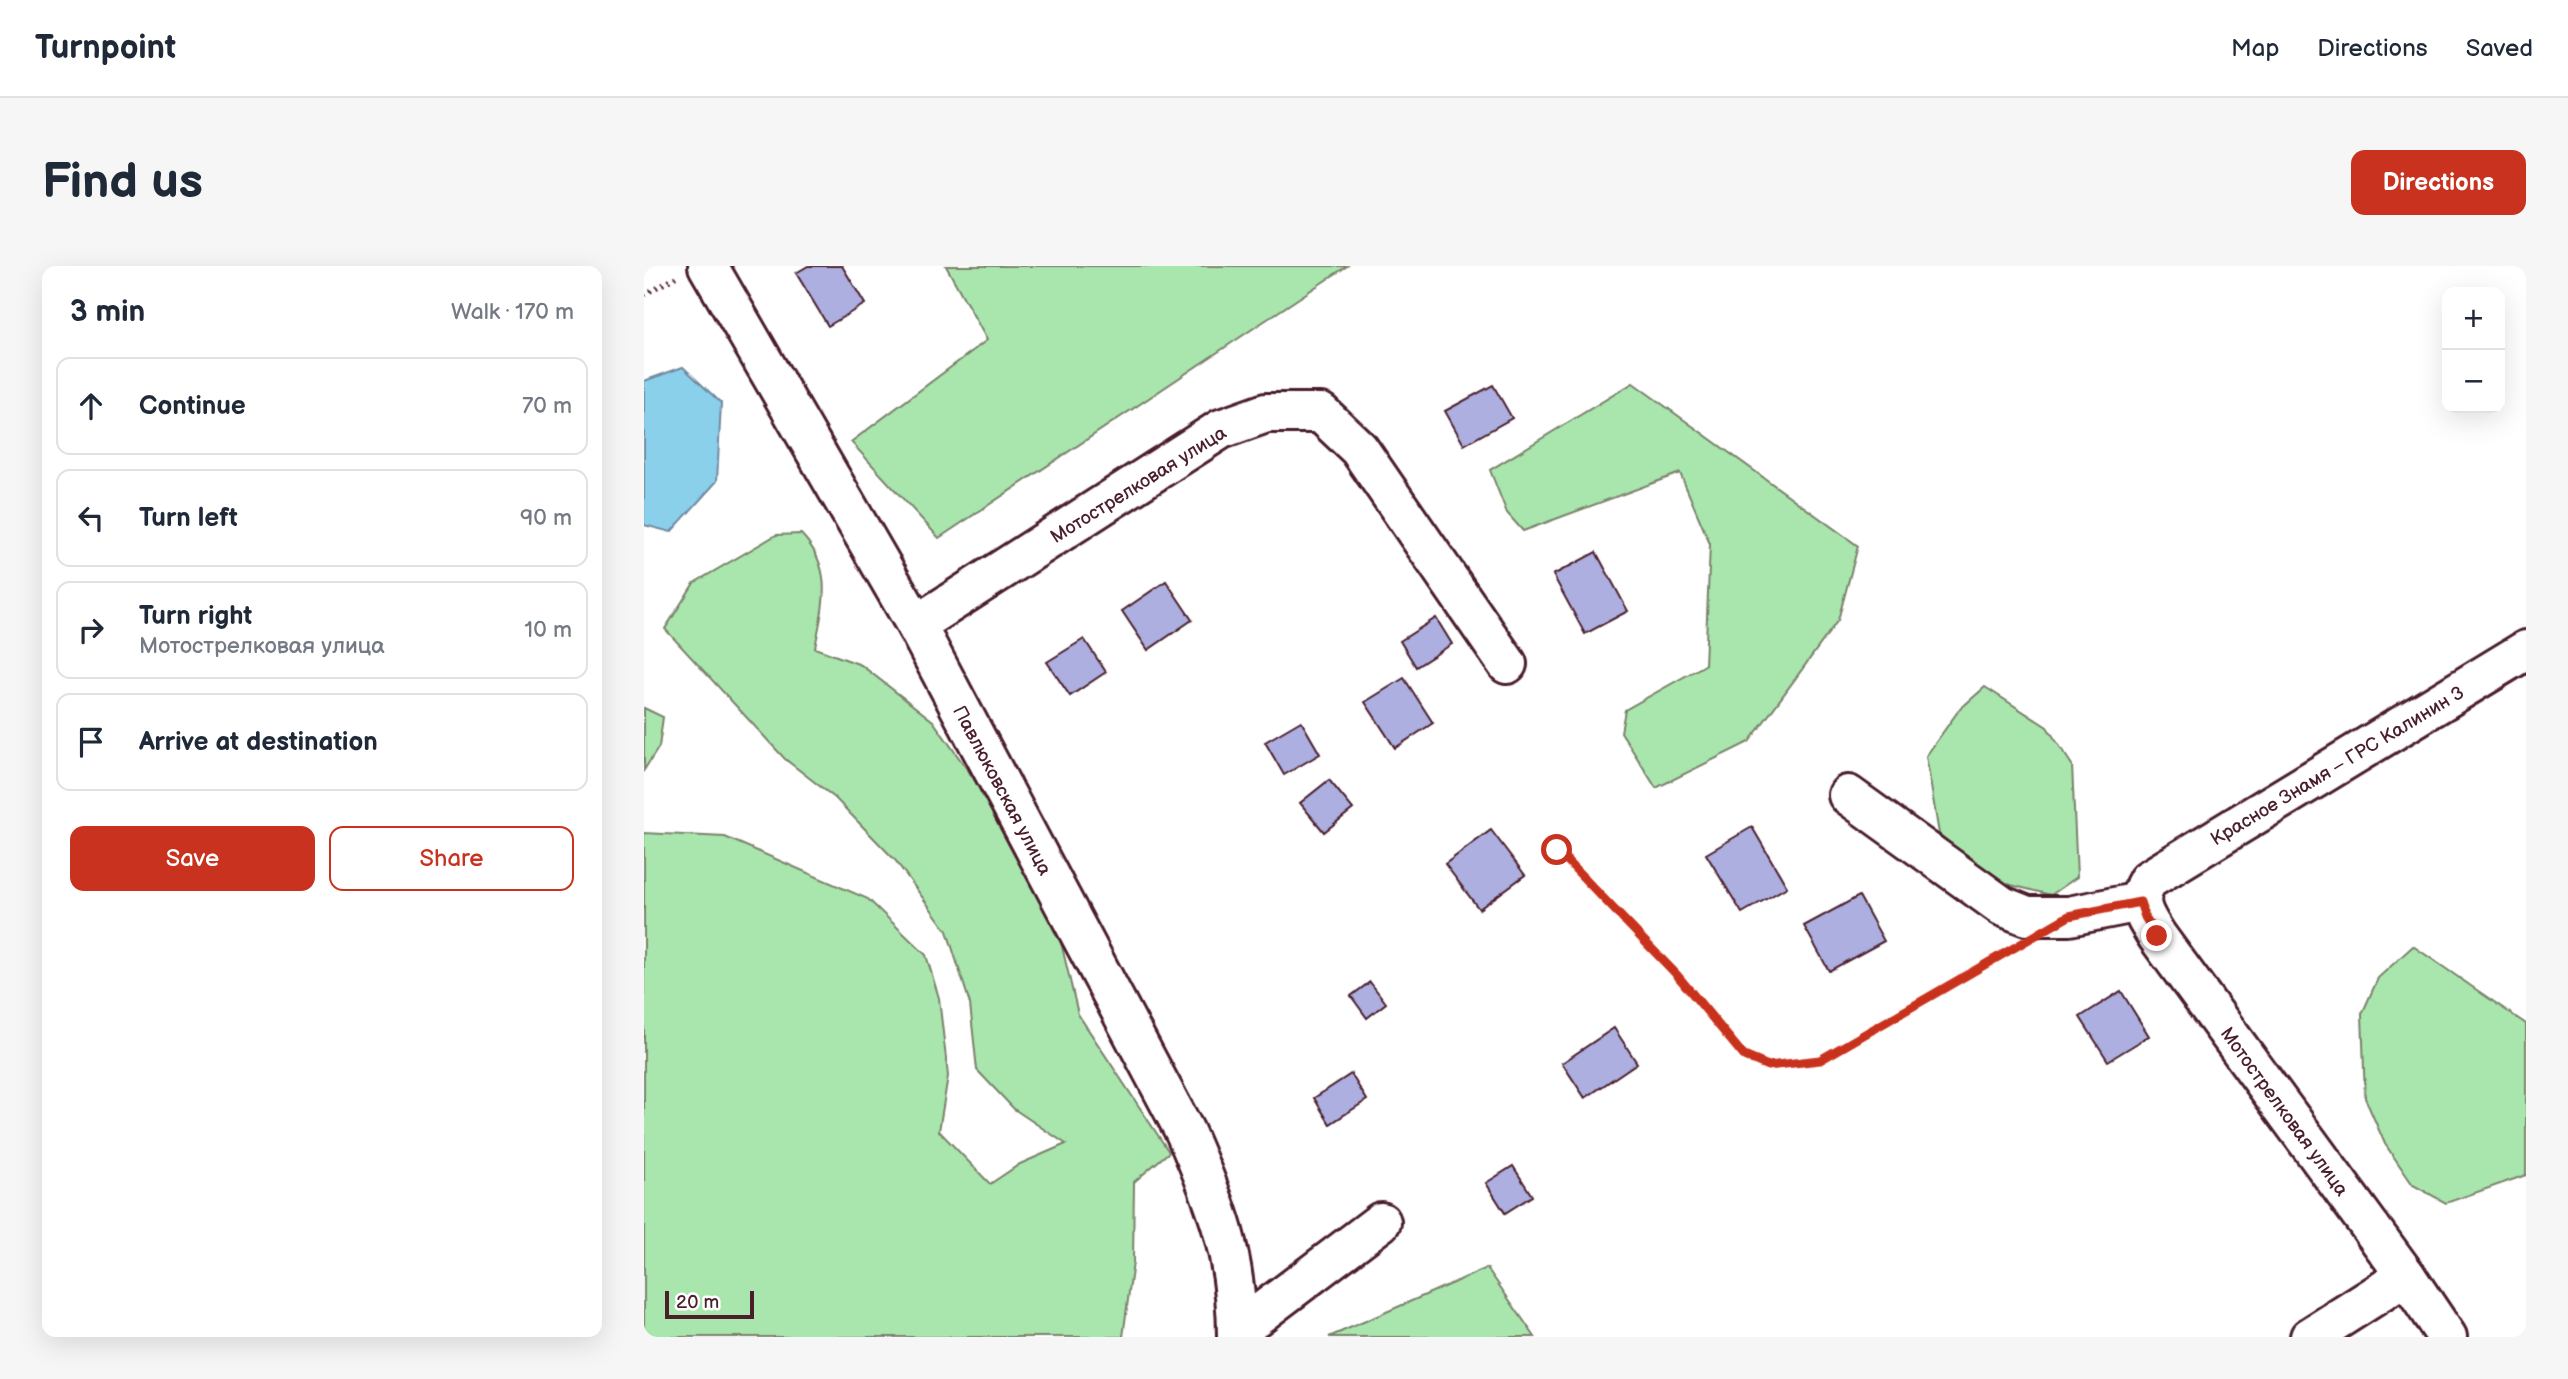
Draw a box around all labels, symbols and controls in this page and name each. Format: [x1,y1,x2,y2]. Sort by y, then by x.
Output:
text: Turnpoint [35,28,176,68]
text: Map [2231,34,2279,63]
text: Directions [2317,34,2428,63]
text: Saved [2466,34,2533,63]
button: Directions [2351,150,2526,215]
text: Find us [42,153,203,212]
map controls [2442,287,2505,413]
button: + [2442,287,2505,350]
text: 3 min [70,294,145,330]
text: Walk · 170 m [451,298,574,326]
button: − [2442,350,2505,413]
icon: ahead [72,387,110,425]
text: Continue [139,391,246,422]
text: 70 m [522,392,572,420]
street label: Мотострелковая улица [1047,422,1231,549]
icon: left [72,499,110,537]
text: Turn left [139,503,238,534]
text: 90 m [520,504,572,532]
text: Turn right [139,601,252,632]
icon: right [72,611,110,649]
text: 10 m [524,616,572,644]
text: Мотострелковая улица [139,632,385,660]
street label: Красное Знамя – ГРС Калинин 3 [2207,681,2469,851]
street label: Павлюковская улица [947,702,1056,879]
icon: arrive [72,723,110,761]
text: Arrive at destination [139,727,378,758]
button: Save [70,826,315,891]
button: Share [329,826,574,891]
route start [1541,834,1572,865]
route end [2141,920,2172,951]
street label: Мотострелковая улица [2215,1023,2353,1201]
scale bar [665,1288,754,1320]
text: 20 m [676,1291,719,1314]

